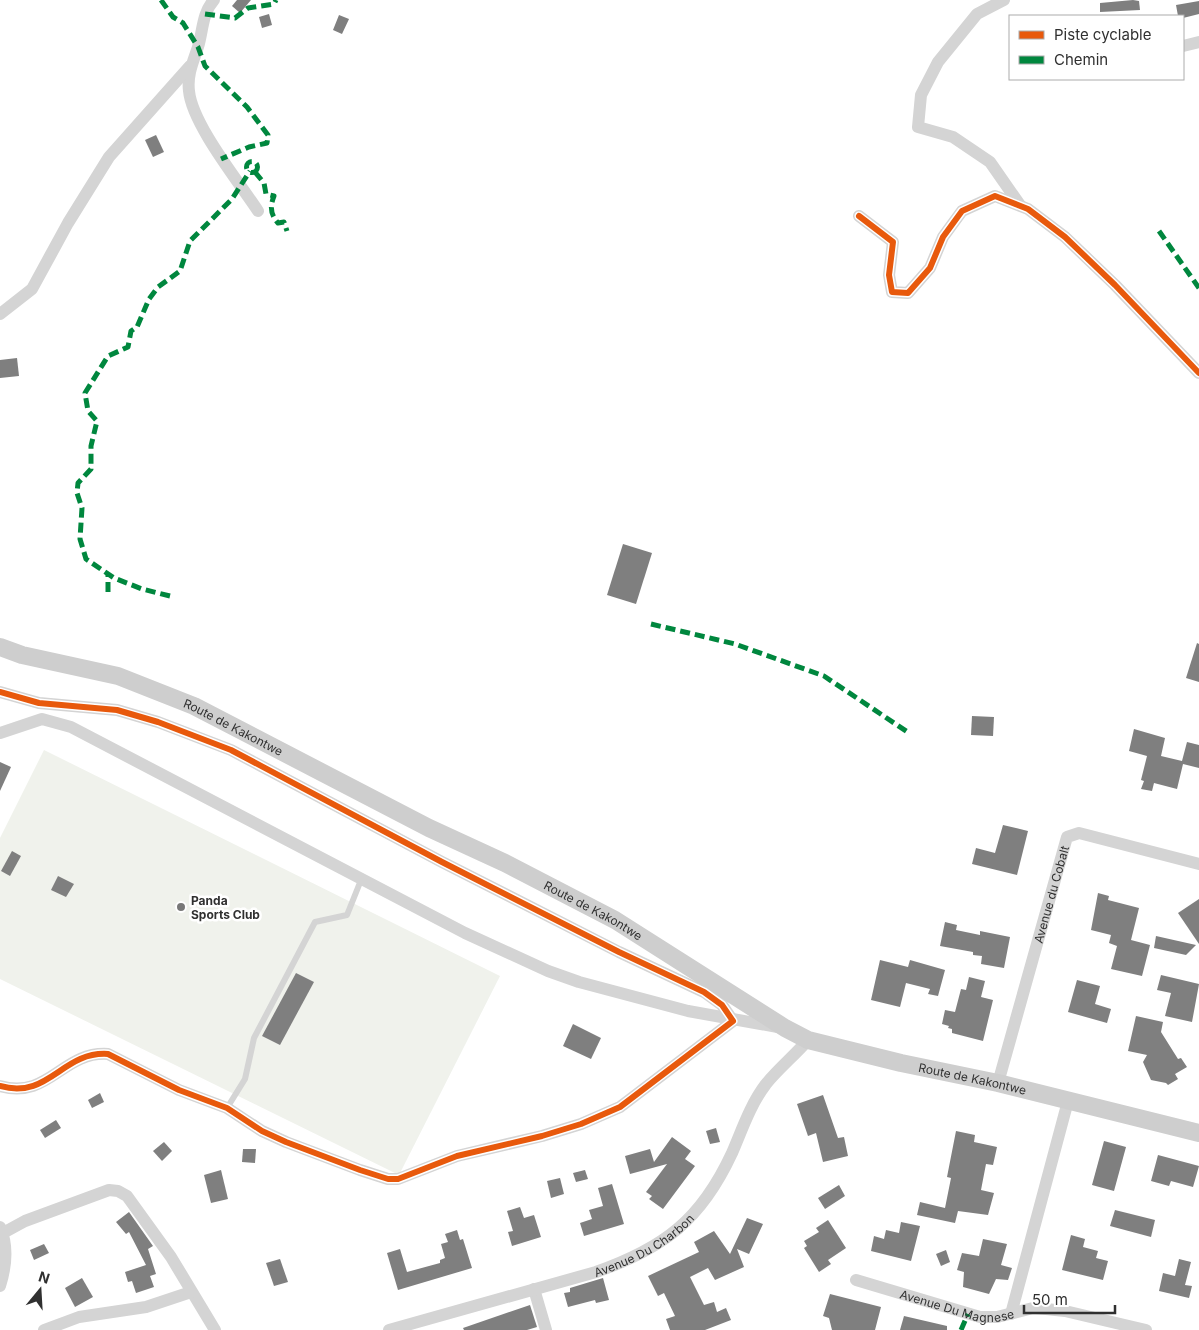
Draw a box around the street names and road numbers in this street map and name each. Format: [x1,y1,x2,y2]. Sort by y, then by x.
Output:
street label: Route de Kakontwe [182,695,286,759]
street label: Avenue du Cobalt [1030,844,1072,945]
street label: Route de Kakontwe [542,877,645,943]
street label: Route de Kakontwe [917,1059,1028,1097]
street label: Avenue Du Charbon [592,1211,697,1280]
street label: Avenue Du Magnese [898,1286,1015,1325]

